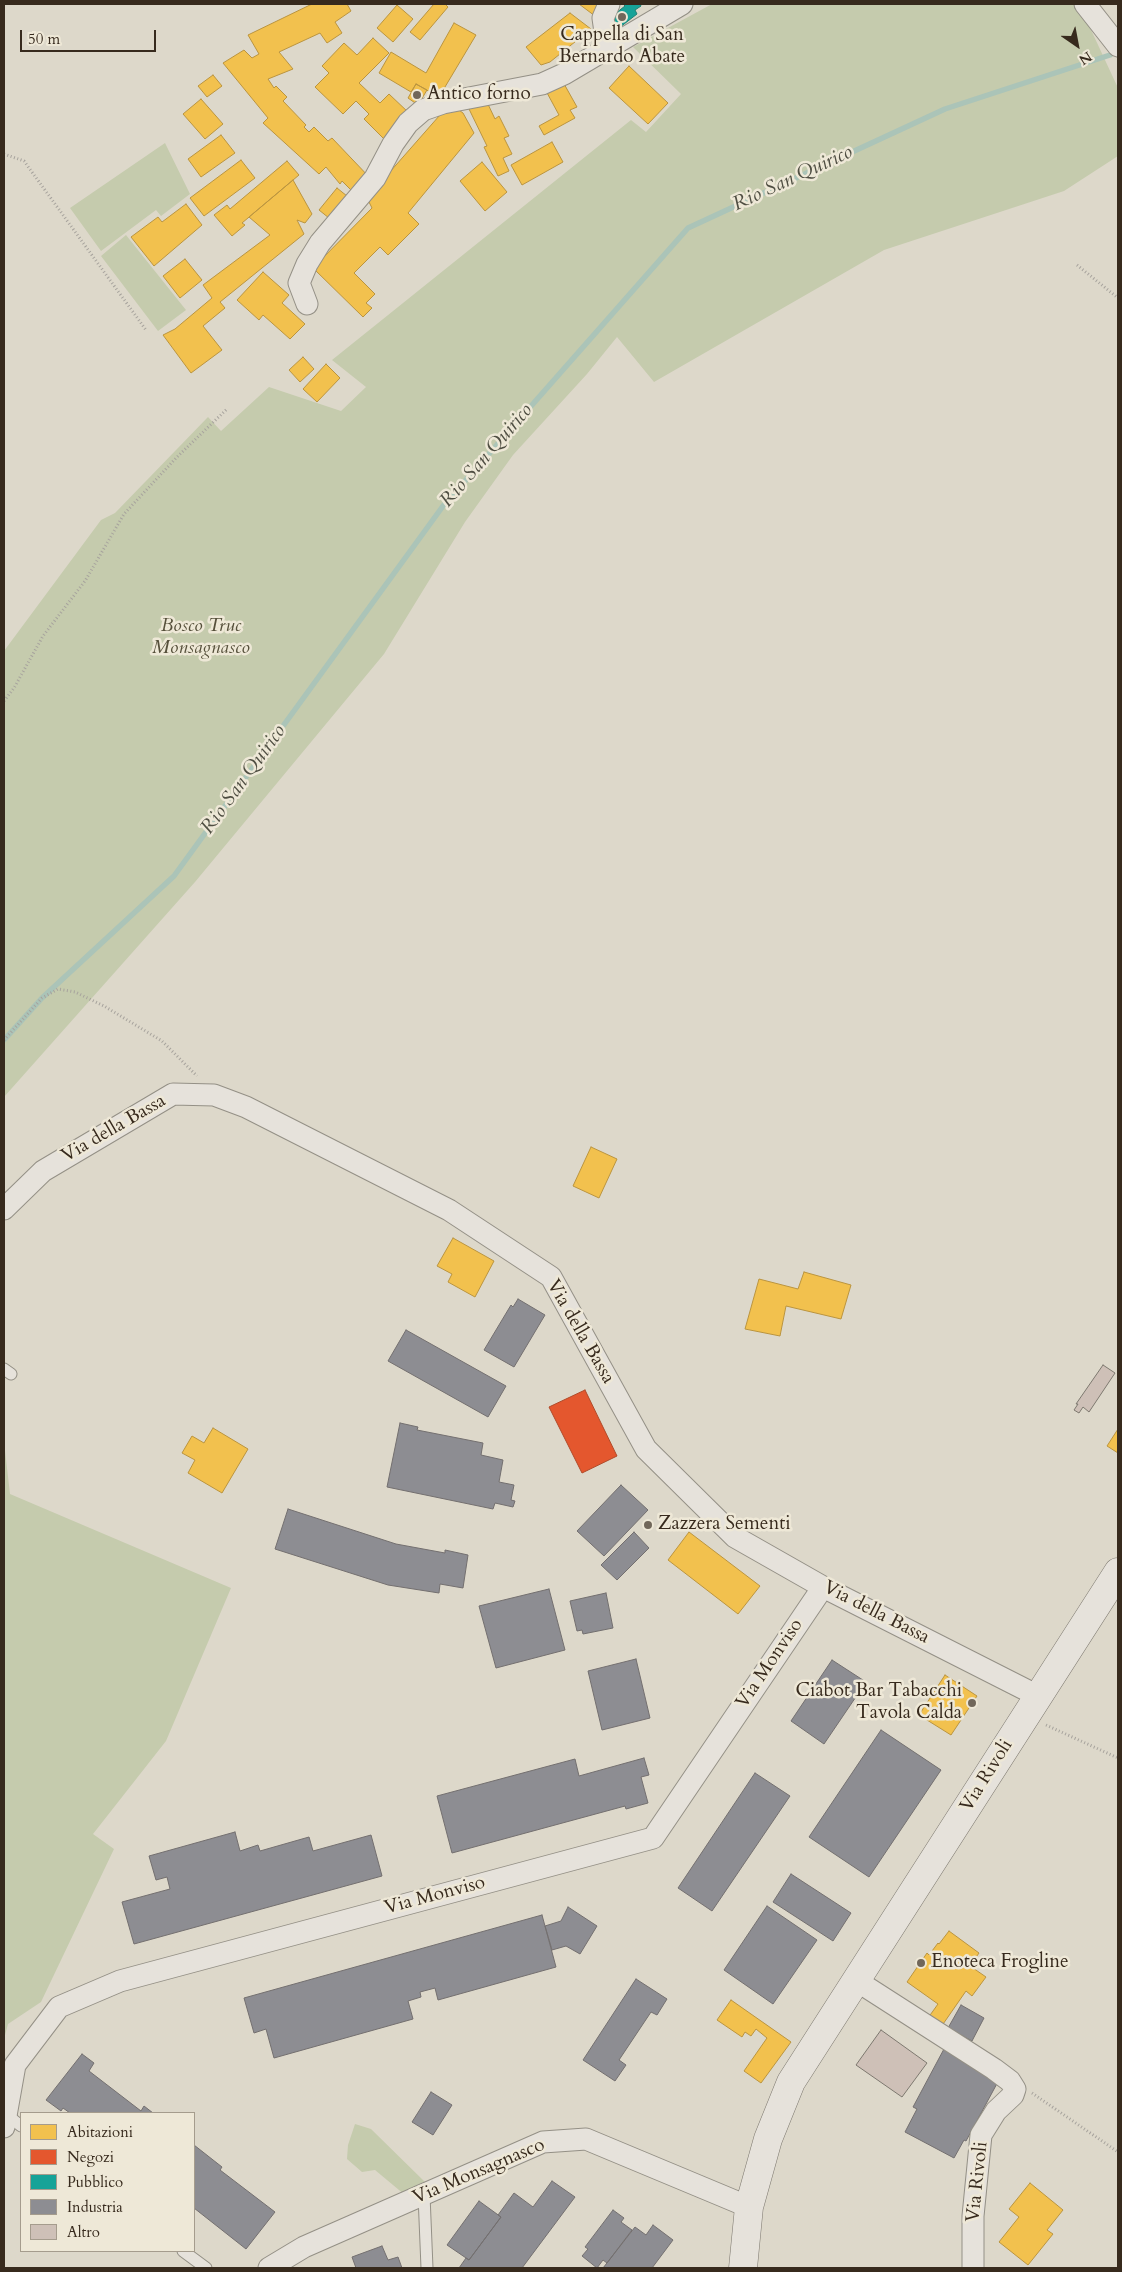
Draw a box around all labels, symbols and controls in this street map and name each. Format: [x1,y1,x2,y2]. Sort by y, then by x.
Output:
marker: Cappella di San Bernardo Abate [616,11,628,23]
scale bar [22,20,159,52]
north arrow [1052,20,1102,70]
place label: Cappella di San Bernardo Abate [559,25,685,69]
text: 50 m [28,29,60,49]
text: N [1075,47,1096,69]
place label: Antico forno [427,84,531,106]
marker: Antico forno [411,89,423,101]
water label: Rio San Quirico [729,141,857,217]
water label: Rio San Quirico [435,399,539,513]
park label: Bosco Truc Monsagnasco [152,616,250,660]
water label: Rio San Quirico [196,721,292,839]
street label: Via della Bassa [58,1090,170,1168]
street label: Via della Bassa [541,1276,619,1388]
place label: Zazzera Sementi [658,1514,791,1536]
marker: Zazzera Sementi [642,1519,654,1531]
street label: Via della Bassa [819,1576,933,1650]
street label: Via Monviso [732,1615,808,1713]
place label: Ciabot Bar Tabacchi Tavola Calda [796,1681,962,1725]
marker: Ciabot Bar Tabacchi Tavola Calda [966,1697,978,1709]
street label: Via Rivoli [956,1736,1018,1816]
street label: Via Monviso [382,1872,488,1920]
place label: Enoteca Frogline [931,1952,1069,1974]
marker: Enoteca Frogline [915,1957,927,1969]
legend [20,2112,195,2252]
text: Abitazioni [67,2122,133,2142]
street label: Via Monsagnasco [410,2134,548,2210]
street label: Via Rivoli [962,2140,994,2224]
text: Negozi [67,2147,114,2167]
text: Pubblico [67,2172,123,2192]
text: Industria [67,2197,123,2217]
text: Altro [67,2222,100,2242]

